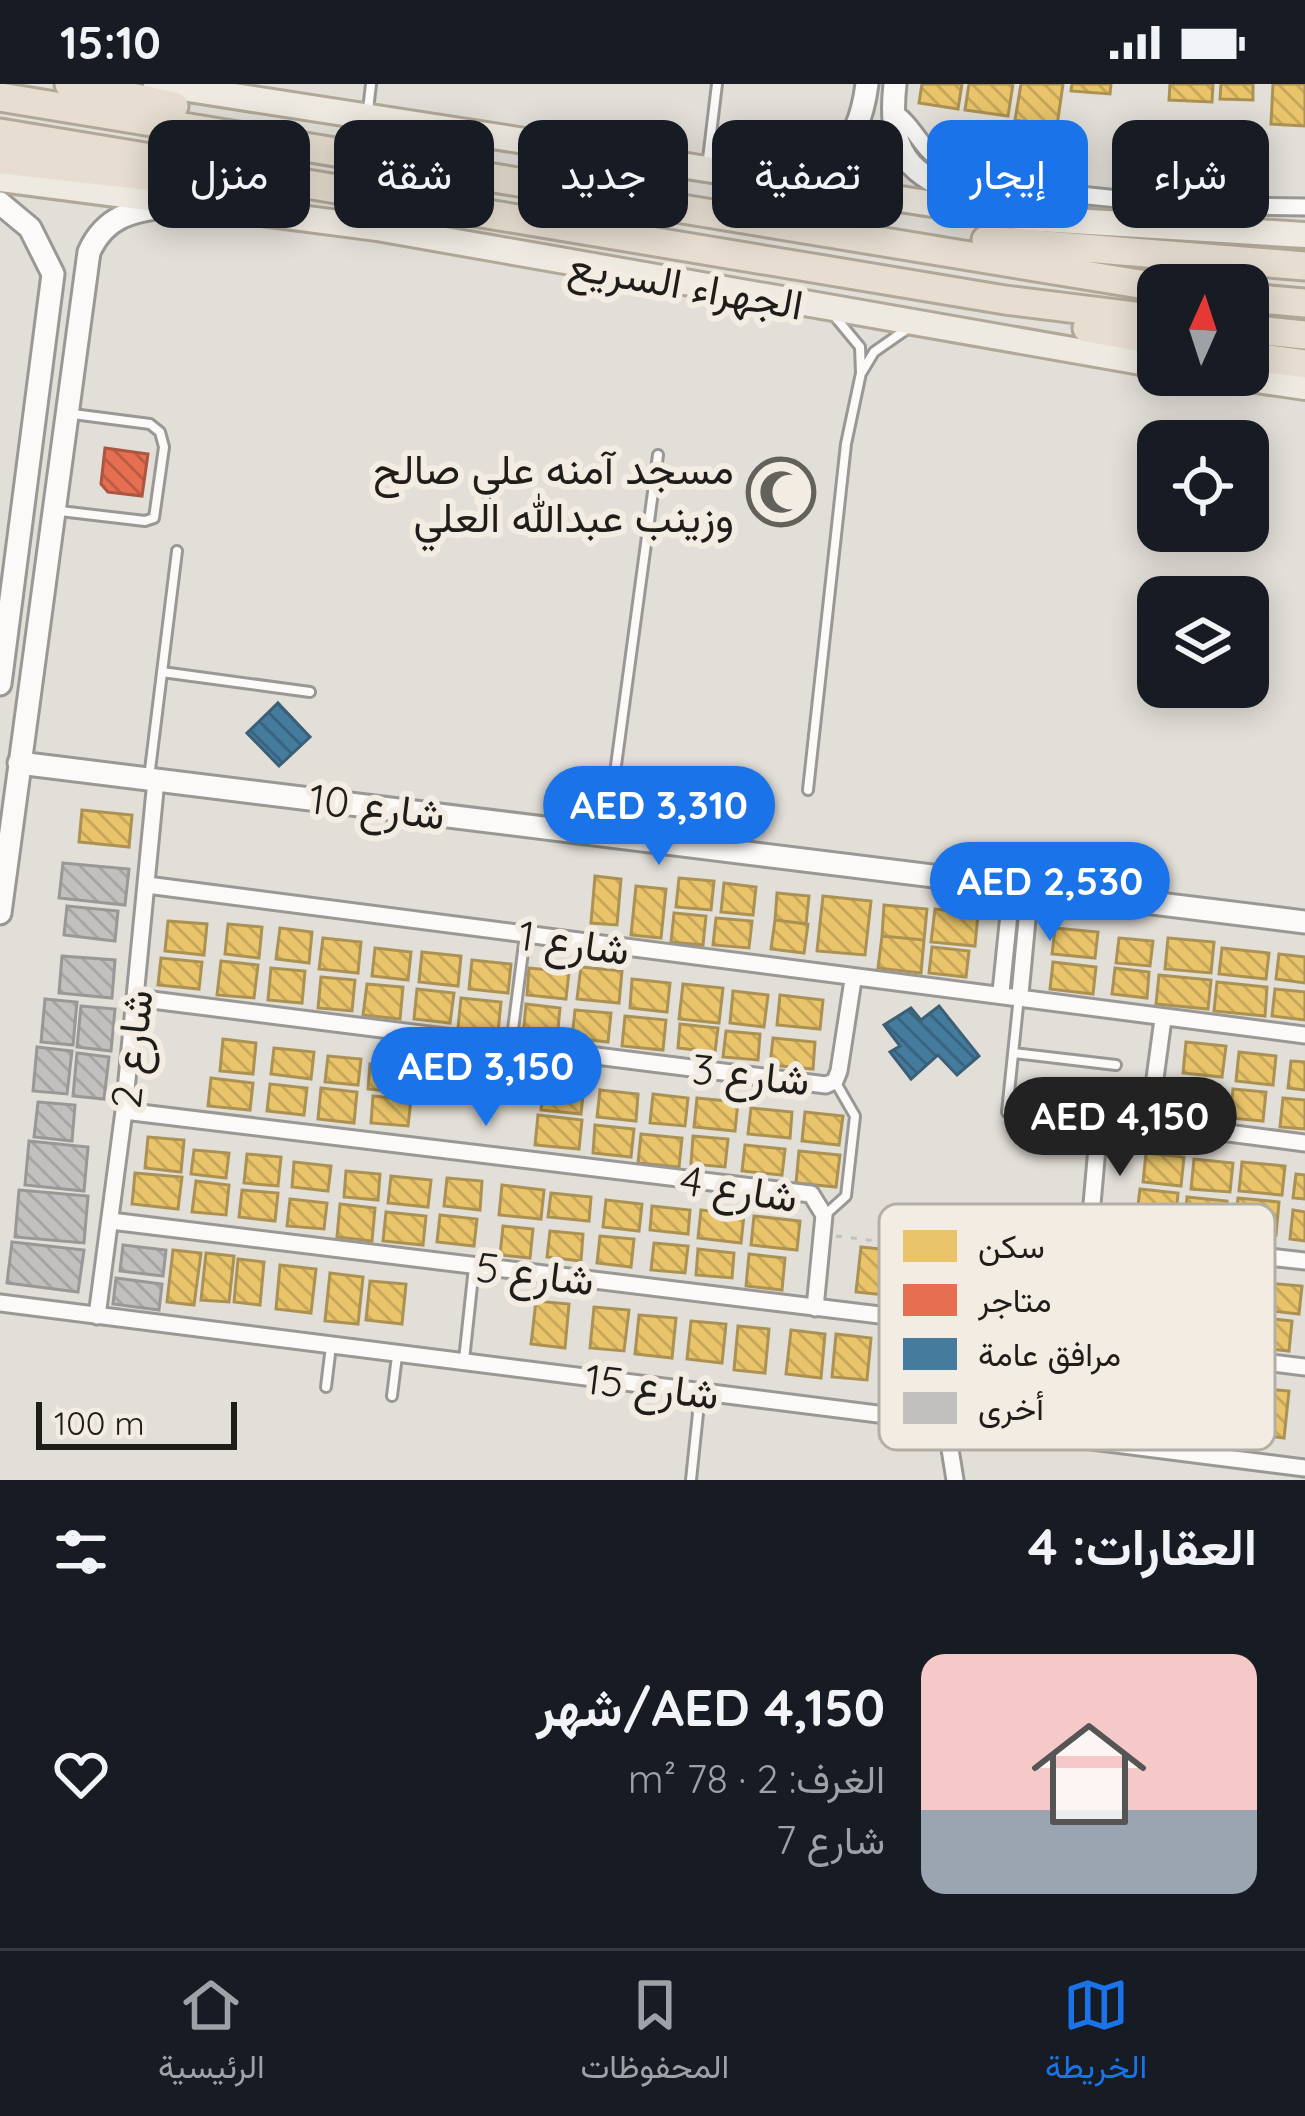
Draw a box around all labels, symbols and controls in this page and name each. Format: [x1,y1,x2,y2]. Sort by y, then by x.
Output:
text: 15:10 [60,14,161,70]
chip: منزل [148,120,310,228]
chip: شقة [334,120,494,228]
chip: جديد [518,120,688,228]
chip: تصفية [712,120,903,228]
chip: إيجار [927,120,1088,228]
chip: شراء [1112,120,1269,228]
street label: الجهراء السريع [564,237,807,334]
north arrow [1137,264,1269,396]
map controls [1137,264,1269,708]
button: locate [1137,420,1269,552]
place label: مسجد آمنه علي صالح وزينب عبدالله العلي [373,442,734,552]
mosque icon: مسجد آمنه علي صالح وزينب عبدالله العلي [746,457,816,527]
button: layers [1137,576,1269,708]
pin: AED 3,310 [522,766,796,868]
street label: شارع 10 [306,771,448,844]
text: AED 3,310 [570,780,748,829]
pin: AED 2,530 [913,842,1187,944]
text: AED 2,530 [957,856,1143,905]
street label: شارع 1 [515,908,633,979]
street label: شارع 2 [98,987,167,1111]
pin: AED 3,150 [349,1027,623,1129]
text: AED 3,150 [398,1041,574,1090]
street label: شارع 3 [689,1041,812,1110]
pin: AED 4,150 [983,1077,1257,1179]
text: AED 4,150 [1031,1091,1209,1140]
street label: شارع 4 [676,1153,801,1226]
legend [879,1204,1275,1450]
text: سكن [978,1225,1045,1266]
street label: شارع 5 [472,1239,597,1310]
text: متاجر [977,1279,1052,1321]
text: مرافق عامة [978,1333,1121,1375]
street label: شارع 15 [582,1352,722,1423]
text: أخرى [978,1387,1044,1429]
scale bar [36,1396,237,1449]
text: 100 m [54,1402,145,1443]
text: العقارات: 4 [1028,1514,1257,1578]
icon: filters [48,1519,114,1585]
text: AED 4,150/شهر [536,1675,885,1739]
icon: home [1017,1702,1161,1846]
icon: heart [48,1741,114,1807]
text: الغرف: 2 · 78 m² [628,1754,885,1803]
text: شارع 7 [776,1815,885,1864]
tab: الرئيسية [158,1972,265,2096]
tab: المحفوظات [580,1972,729,2096]
tab: الخريطة [1045,1972,1147,2096]

